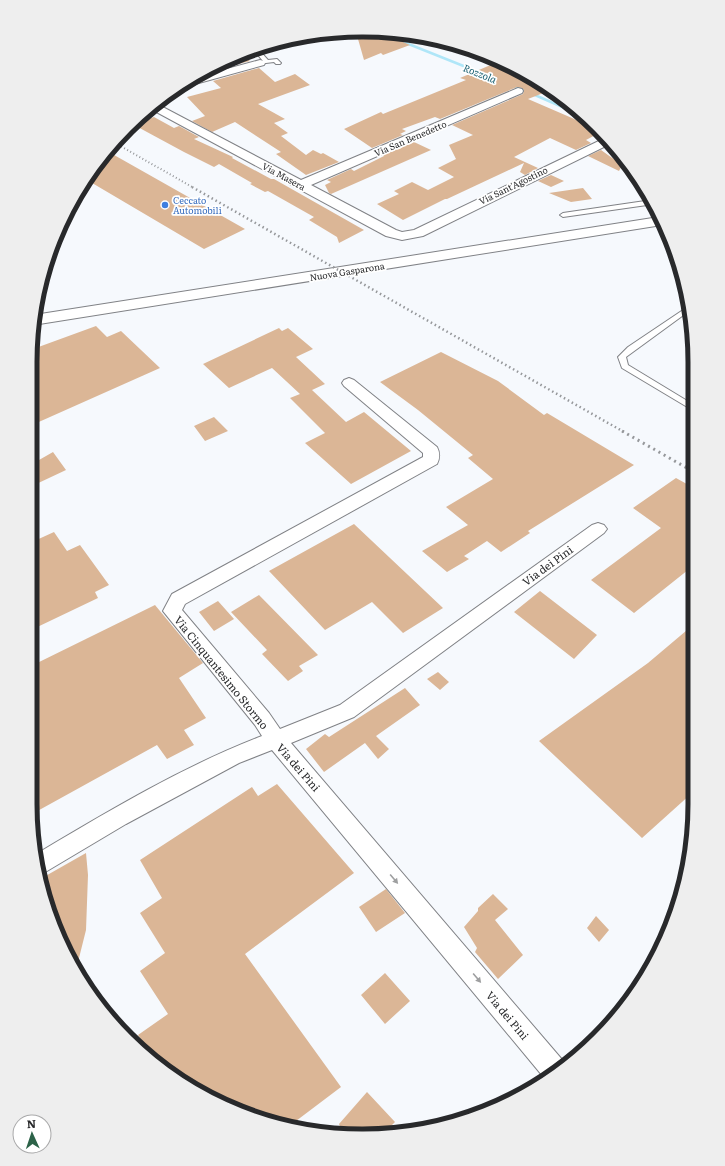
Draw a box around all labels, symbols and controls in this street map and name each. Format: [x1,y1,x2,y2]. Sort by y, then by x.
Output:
water label: Rozzola [461,60,499,87]
street label: Via San Benedetto [372,116,448,160]
street label: Via Masera [260,159,308,193]
street label: Via Sant'Agostino [476,162,550,208]
place label: Ceccato Automobili [173,193,222,217]
marker: Ceccato Automobili [160,200,170,210]
street label: Nuova Gasparona [308,258,386,284]
street label: Via dei Pini [518,541,576,589]
street label: Via Cinquantesimo Stormo [171,612,273,732]
street label: Via dei Pini [274,739,325,795]
one-way arrow [389,873,398,884]
one-way arrow [473,973,482,983]
street label: Via dei Pini [483,987,533,1043]
north arrow [12,1114,52,1154]
text: N [26,1115,36,1131]

